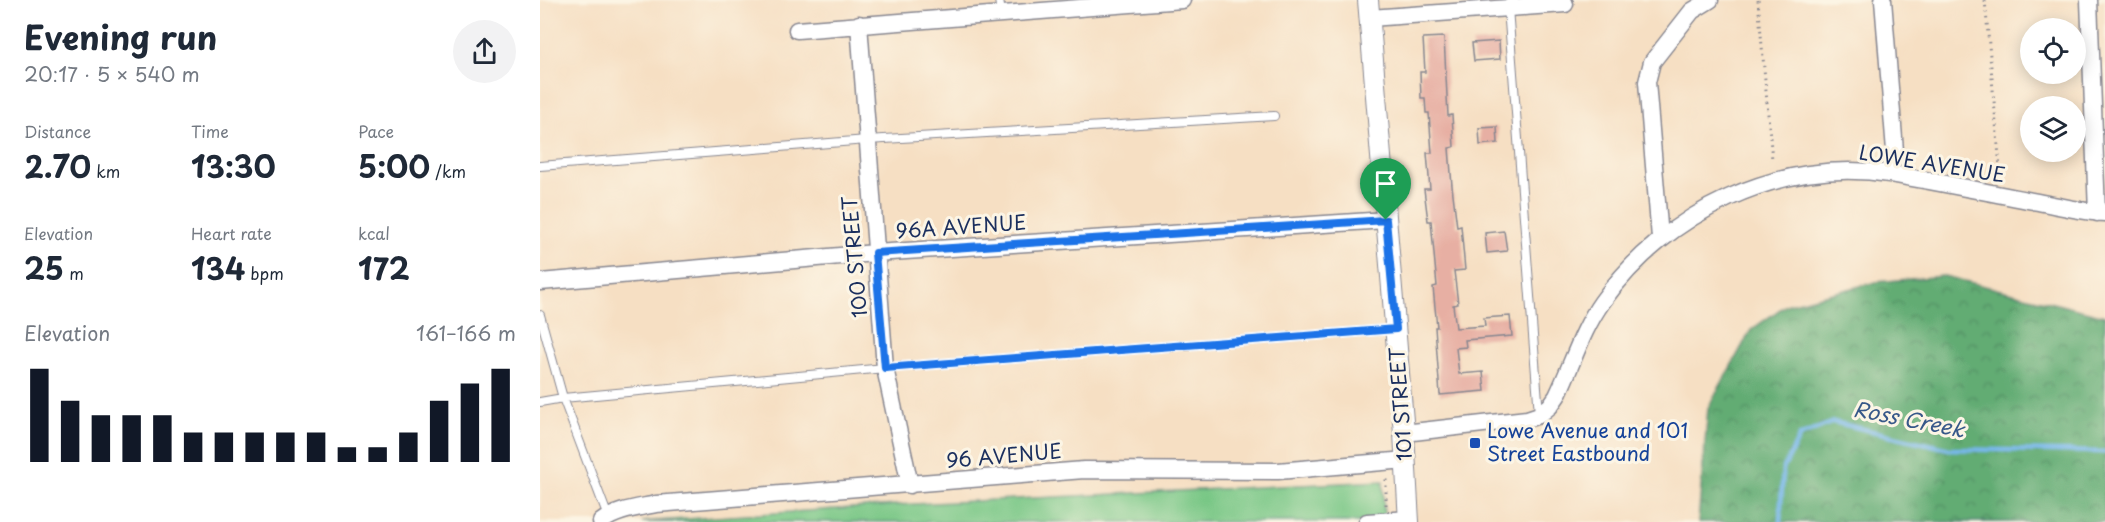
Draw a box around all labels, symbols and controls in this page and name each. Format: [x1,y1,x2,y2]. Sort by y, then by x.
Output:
text: Evening run [24,11,217,61]
map controls [2020,18,2086,162]
button: locate [2020,18,2086,84]
button: share [453,20,516,83]
text: 20:17 · 5 × 540 m [24,59,200,89]
button: layers [2020,96,2086,162]
text: Distance [24,119,91,143]
text: Time [191,119,229,143]
text: Pace [358,119,394,143]
street label: LOWE AVENUE [1857,137,2007,189]
text: 2.70 [24,143,91,188]
text: 13:30 [191,143,276,188]
text: 5:00 [358,143,430,188]
pin [1360,158,1411,220]
text: km [91,159,120,183]
text: /km [430,159,466,183]
icon: arrive [1369,167,1402,200]
street label: 100 STREET [834,195,874,319]
street label: 96A AVENUE [895,206,1027,246]
text: Elevation [24,221,93,245]
text: Heart rate [191,221,272,245]
text: kcal [358,221,390,245]
text: 25 [24,245,64,290]
text: 134 [191,245,245,290]
text: 172 [358,245,410,290]
text: m [64,261,84,285]
text: bpm [245,261,284,285]
text: Elevation [24,318,110,348]
text: 161–166 m [416,318,516,348]
street label: 101 STREET [1381,346,1419,462]
water label: Ross Creek [1851,392,1969,445]
place label: Lowe Avenue and 101 Street Eastbound [1487,415,1688,468]
street label: 96 AVENUE [945,435,1063,475]
marker: Lowe Avenue and 101 Street Eastbound [1468,436,1482,450]

